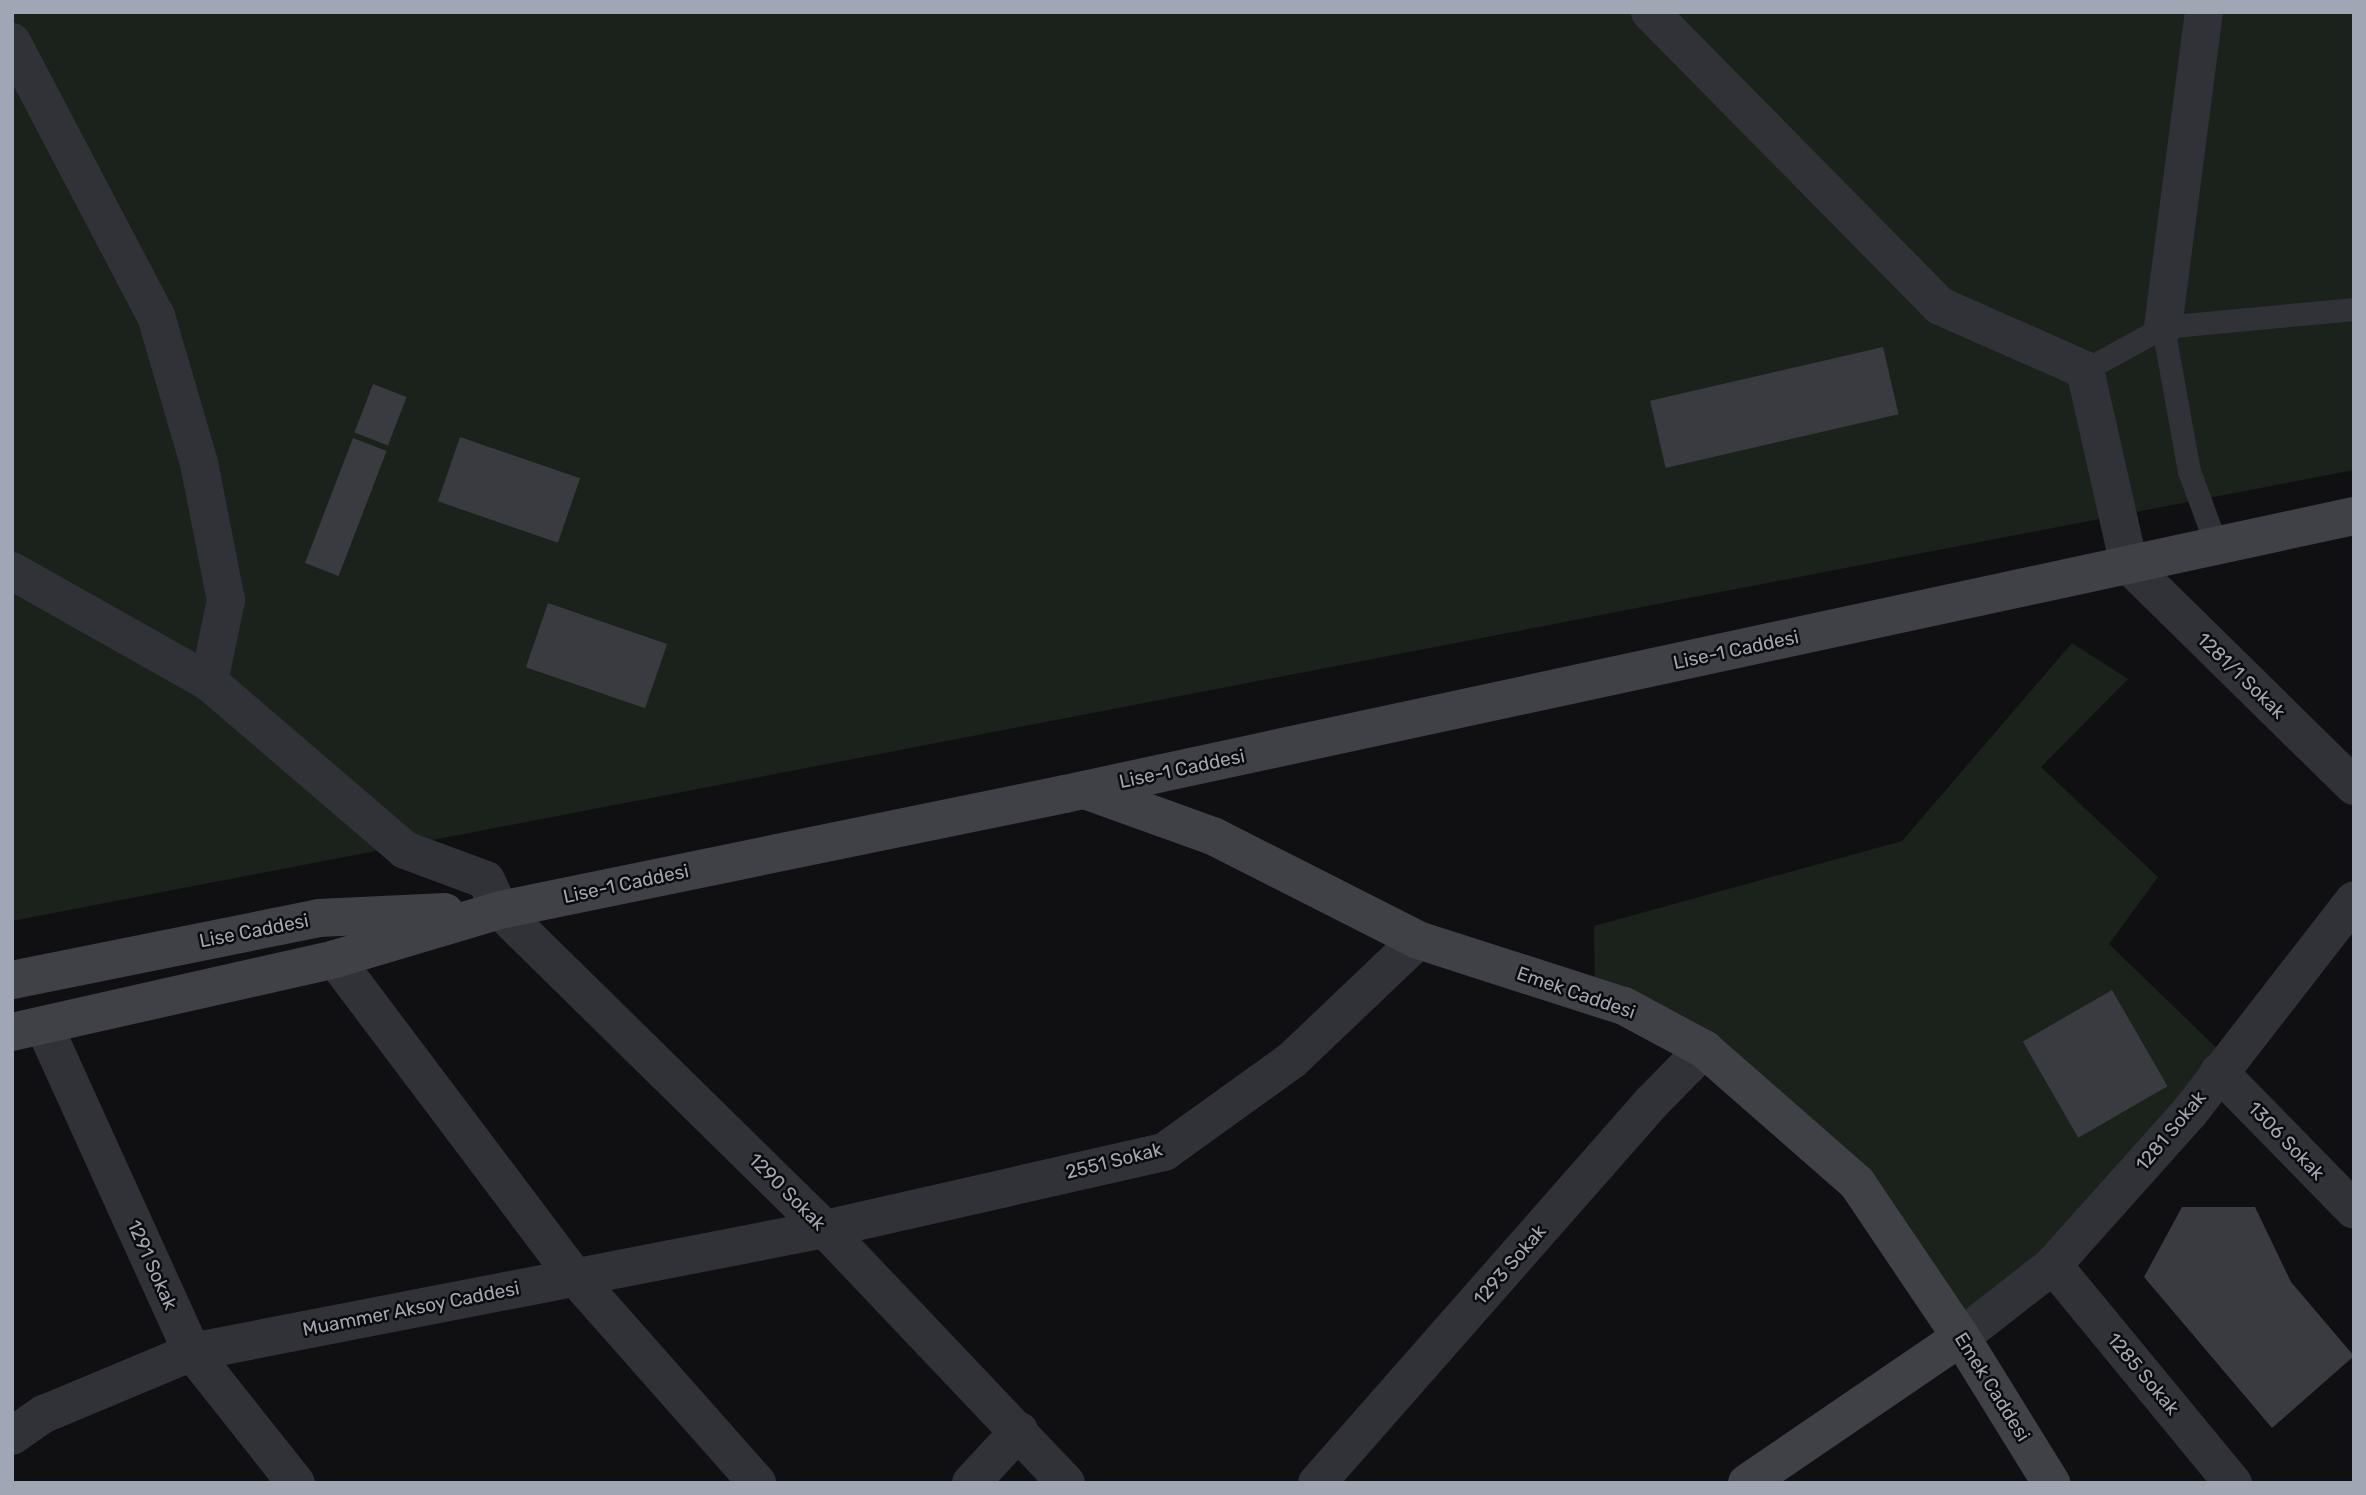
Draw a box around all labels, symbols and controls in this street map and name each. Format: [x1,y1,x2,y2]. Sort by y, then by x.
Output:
street label: Lise-1 Caddesi [1671,626,1801,674]
street label: 1281/1 Sokak [2192,628,2290,724]
street label: Lise-1 Caddesi [1117,745,1247,793]
street label: Lise-1 Caddesi [561,860,691,908]
street label: Lise Caddesi [197,909,311,953]
street label: Emek Caddesi [1514,962,1638,1024]
street label: 1281 Sokak [2131,1087,2211,1175]
street label: 1306 Sokak [2243,1097,2329,1185]
street label: 2551 Sokak [1063,1138,1165,1184]
street label: 1290 Sokak [744,1149,830,1235]
street label: 1291 Sokak [122,1217,182,1313]
street label: 1293 Sokak [1469,1220,1551,1310]
street label: Muammer Aksoy Caddesi [300,1277,522,1341]
street label: Emek Caddesi [1949,1328,2035,1446]
street label: 1285 Sokak [2102,1328,2184,1420]

